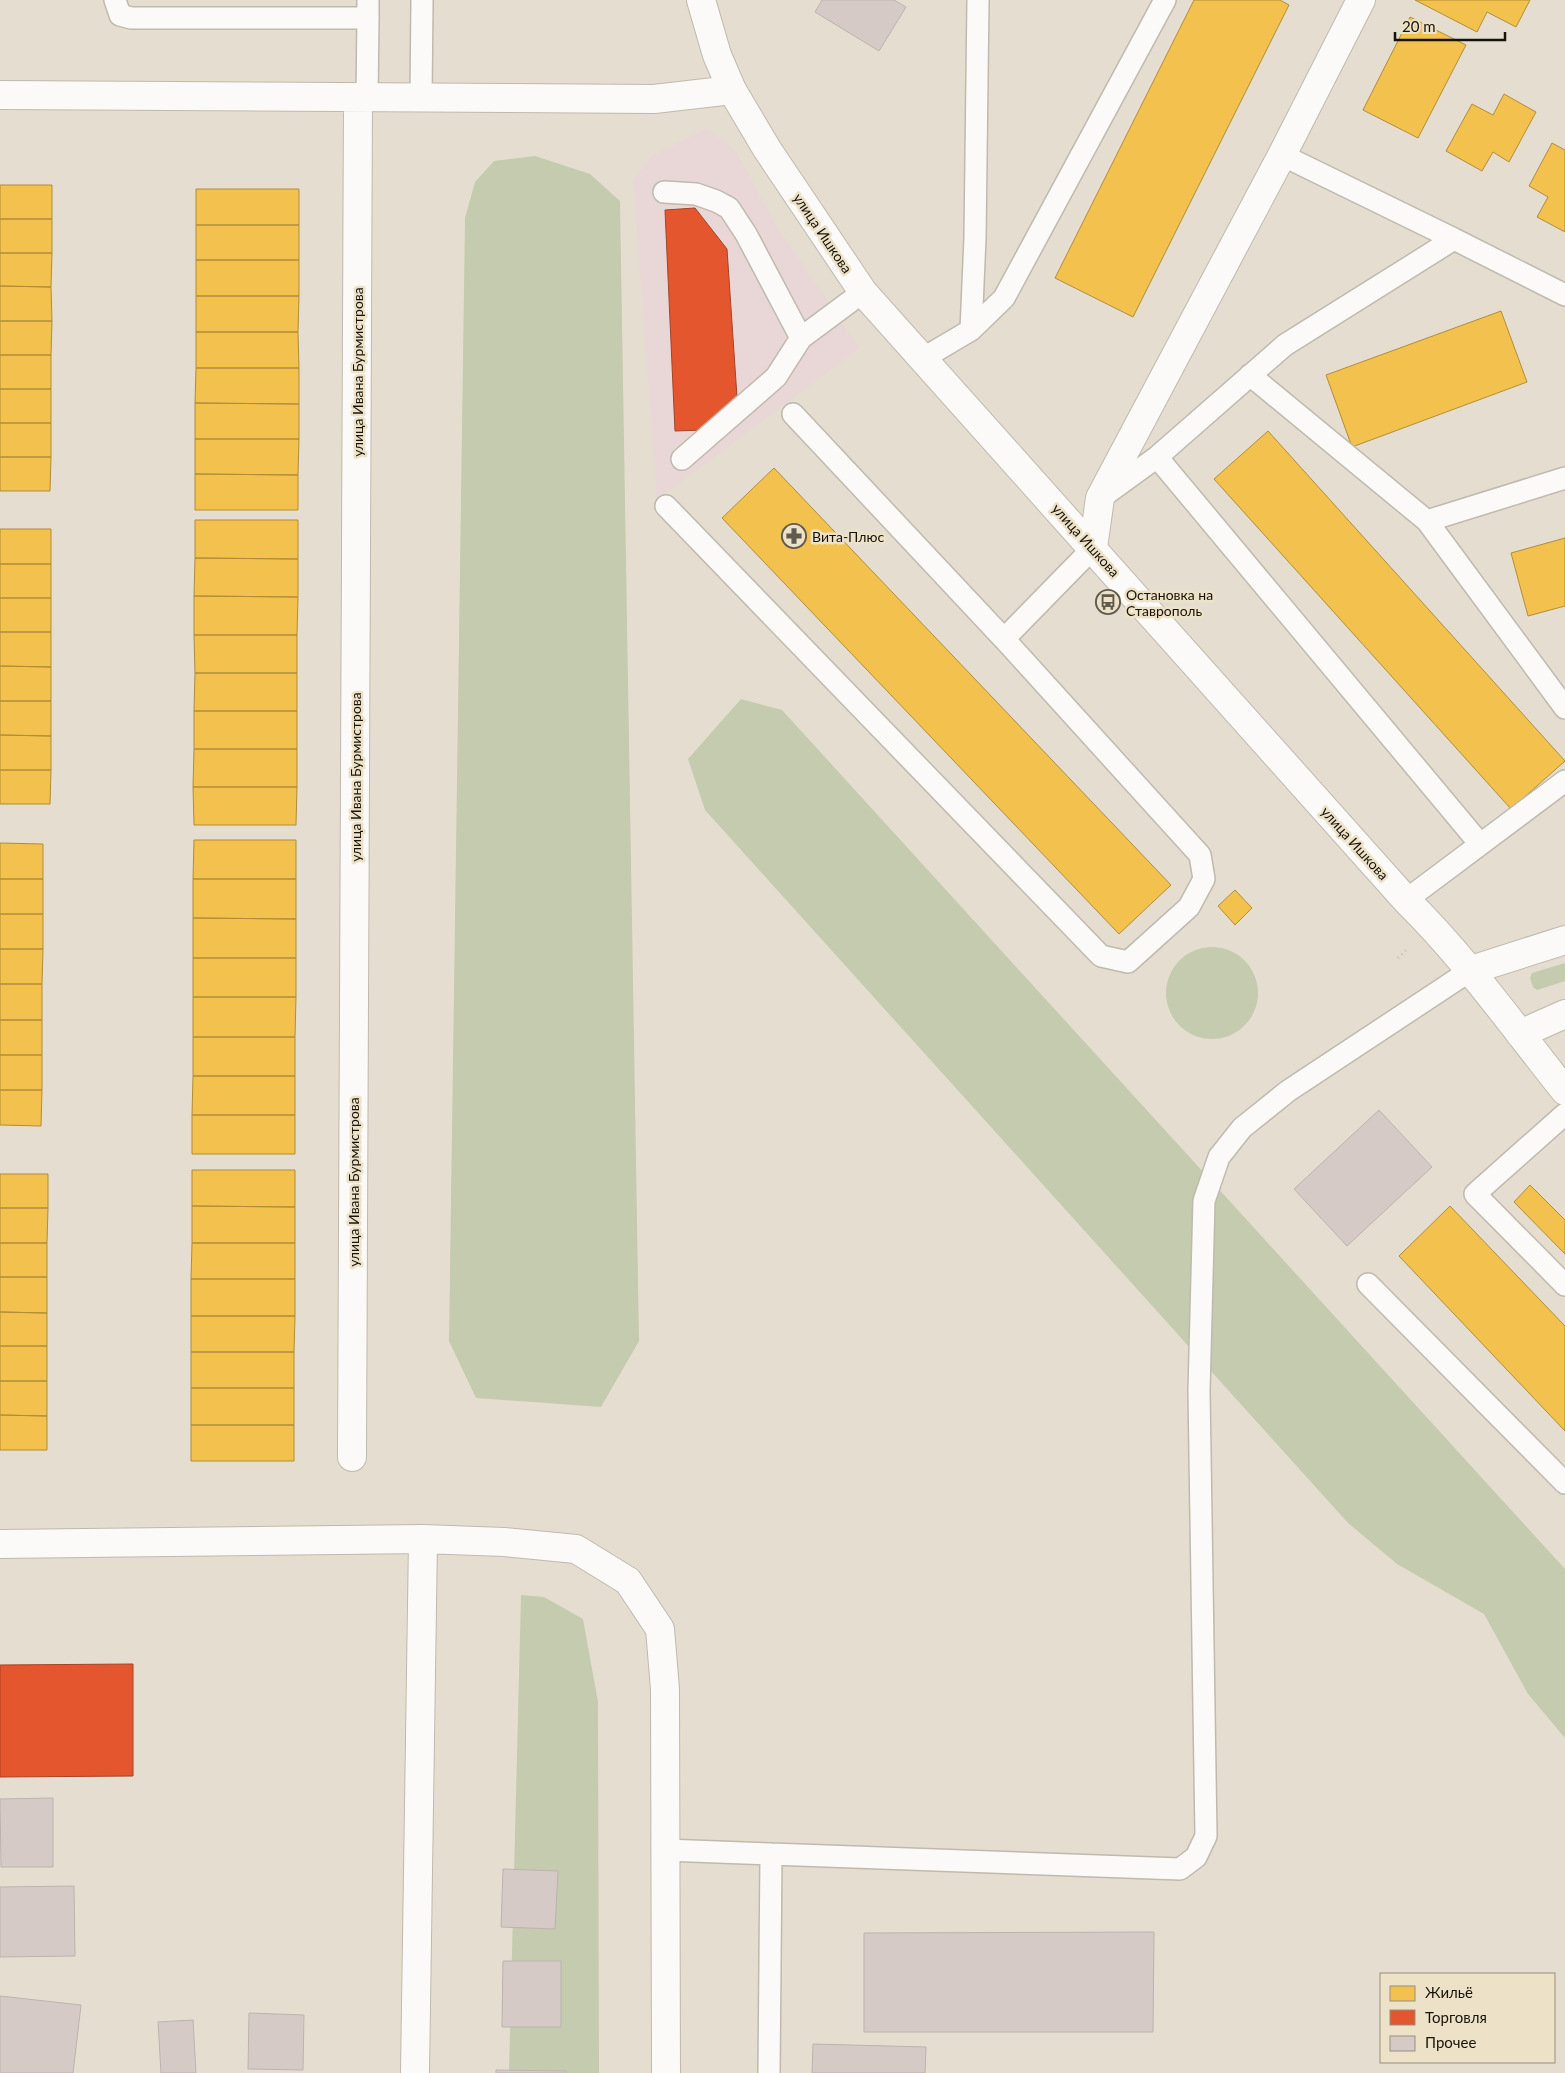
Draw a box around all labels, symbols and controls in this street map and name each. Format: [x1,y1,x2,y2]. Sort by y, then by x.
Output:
scale bar [1395,10,1505,42]
text: 20 m [1402,17,1436,35]
street label: улица Ишкова [790,190,856,276]
street label: улица Ивана Бурмистрова [349,287,366,457]
street label: улица Ишкова [1049,500,1123,580]
pharmacy icon: Вита-Плюс [781,523,807,549]
place label: Вита-Плюс [812,528,884,545]
place label: Остановка на Ставрополь [1126,586,1213,619]
bus stop icon: Остановка на Ставрополь [1095,589,1121,615]
street label: улица Ивана Бурмистрова [347,692,364,862]
street label: улица Ишкова [1318,803,1392,883]
street label: улица Ивана Бурмистрова [345,1097,362,1267]
legend [1380,1973,1555,2063]
text: Жильё [1425,1983,1473,2001]
text: Торговля [1425,2008,1487,2026]
text: Прочее [1425,2033,1476,2051]

